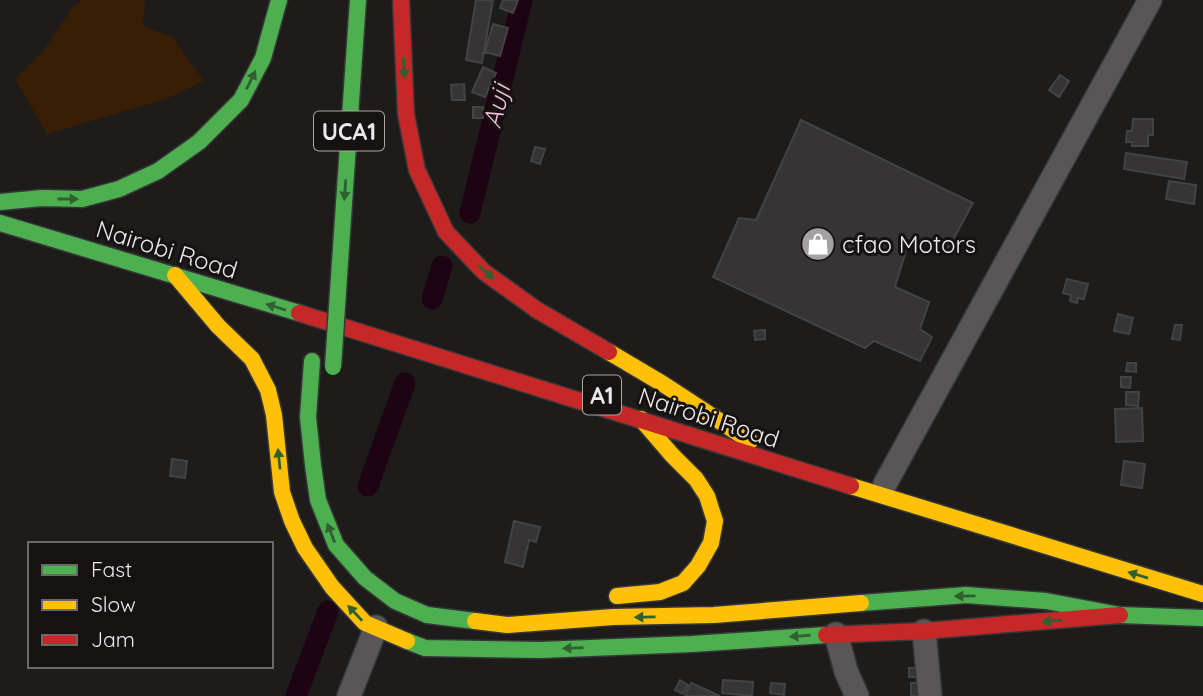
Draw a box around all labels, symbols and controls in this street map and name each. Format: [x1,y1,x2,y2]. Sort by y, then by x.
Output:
one-way arrow [399,57,410,79]
one-way arrow [246,70,257,90]
water label: Auji [475,77,518,131]
road number: UCA1 [314,112,384,150]
one-way arrow [339,180,350,202]
one-way arrow [57,193,79,204]
street label: Nairobi Road [93,213,241,285]
shop icon: cfao Motors [799,225,837,263]
place label: cfao Motors [842,229,976,259]
one-way arrow [477,264,495,280]
one-way arrow [265,301,286,312]
road number: A1 [583,376,621,414]
street label: Nairobi Road [635,380,783,454]
one-way arrow [273,447,284,469]
one-way arrow [325,522,336,543]
legend [28,542,273,668]
text: Fast [91,556,132,582]
one-way arrow [1127,569,1148,579]
one-way arrow [954,590,976,602]
text: Slow [91,591,136,617]
one-way arrow [348,605,364,622]
one-way arrow [634,611,656,622]
one-way arrow [1041,616,1063,627]
text: Jam [91,626,135,652]
one-way arrow [789,631,811,642]
one-way arrow [562,643,584,654]

